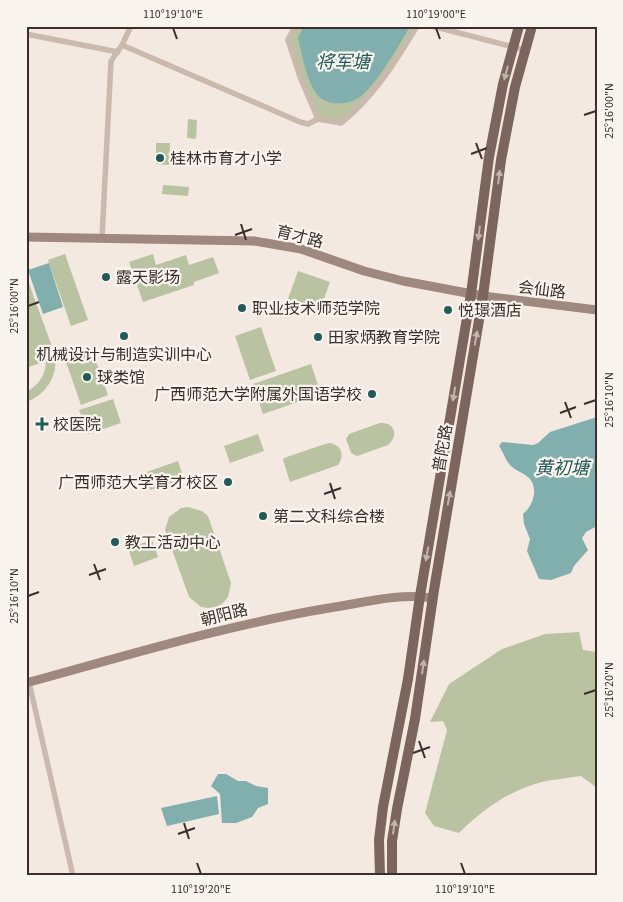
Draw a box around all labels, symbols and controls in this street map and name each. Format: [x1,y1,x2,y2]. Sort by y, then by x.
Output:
text: 110°19'10"E [143,6,203,23]
text: 110°19'00"E [406,6,466,23]
water label: 将军塘 [316,50,373,75]
one-way arrow [502,66,510,81]
text: 25°16'00"N [601,83,618,139]
place label: 桂林市育才小学 [170,148,282,170]
marker: 桂林市育才小学 [154,152,166,164]
one-way arrow [495,168,503,184]
street label: 育才路 [274,220,326,253]
one-way arrow [475,226,483,242]
place label: 露天影场 [116,267,180,289]
marker: 露天影场 [100,271,112,283]
street label: 会仙路 [517,276,567,304]
text: 25°16'00"N [6,278,23,334]
place label: 职业技术师范学院 [252,298,380,320]
place label: 悦璟酒店 [458,300,522,322]
marker: 职业技术师范学院 [236,302,248,314]
marker: 悦璟酒店 [442,304,454,316]
place label: 田家炳教育学院 [328,327,440,349]
one-way arrow [473,329,481,345]
marker: 机械设计与制造实训中心 [118,330,130,342]
marker: 田家炳教育学院 [312,331,324,343]
place label: 机械设计与制造实训中心 [36,344,212,366]
place label: 球类馆 [97,367,145,389]
marker: 球类馆 [81,371,93,383]
text: 25°16'10"N [601,372,618,428]
place label: 广西师范大学附属外国语学校 [154,384,362,406]
one-way arrow [450,386,458,402]
marker: 广西师范大学附属外国语学校 [366,388,378,400]
place label: 校医院 [53,414,101,436]
marker: 校医院 [35,417,49,431]
street label: 普陀路 [428,423,458,474]
water label: 黄初塘 [535,456,592,481]
place label: 广西师范大学育才校区 [58,472,218,494]
marker: 广西师范大学育才校区 [222,476,234,488]
one-way arrow [446,489,454,505]
place label: 第二文科综合楼 [273,506,385,528]
marker: 第二文科综合楼 [257,510,269,522]
place label: 教工活动中心 [125,532,221,554]
marker: 教工活动中心 [109,536,121,548]
one-way arrow [422,546,430,562]
text: 25°16'10"N [6,568,23,624]
street label: 朝阳路 [198,598,250,631]
one-way arrow [419,659,427,675]
text: 25°16'20"N [601,662,618,718]
one-way arrow [390,819,398,835]
text: 110°19'20"E [171,881,231,898]
text: 110°19'10"E [435,881,495,898]

